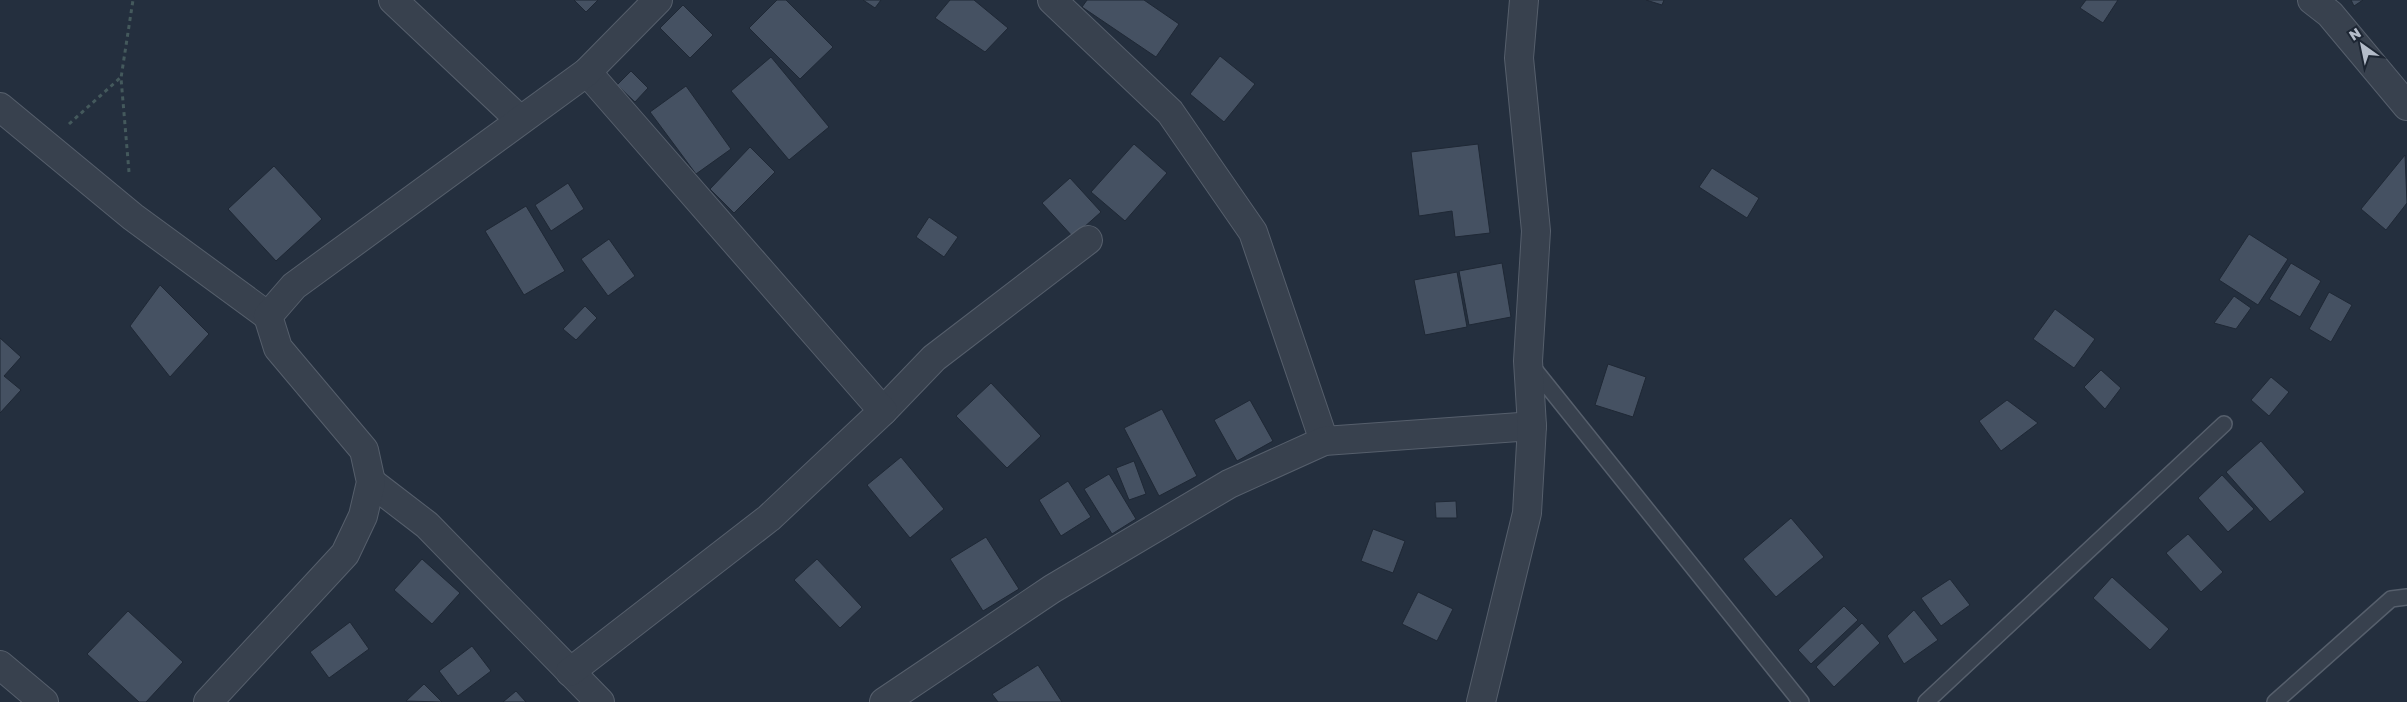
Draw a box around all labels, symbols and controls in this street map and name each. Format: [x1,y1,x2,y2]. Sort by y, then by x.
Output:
north arrow [2337,20,2387,70]
text: N [2346,24,2364,44]

